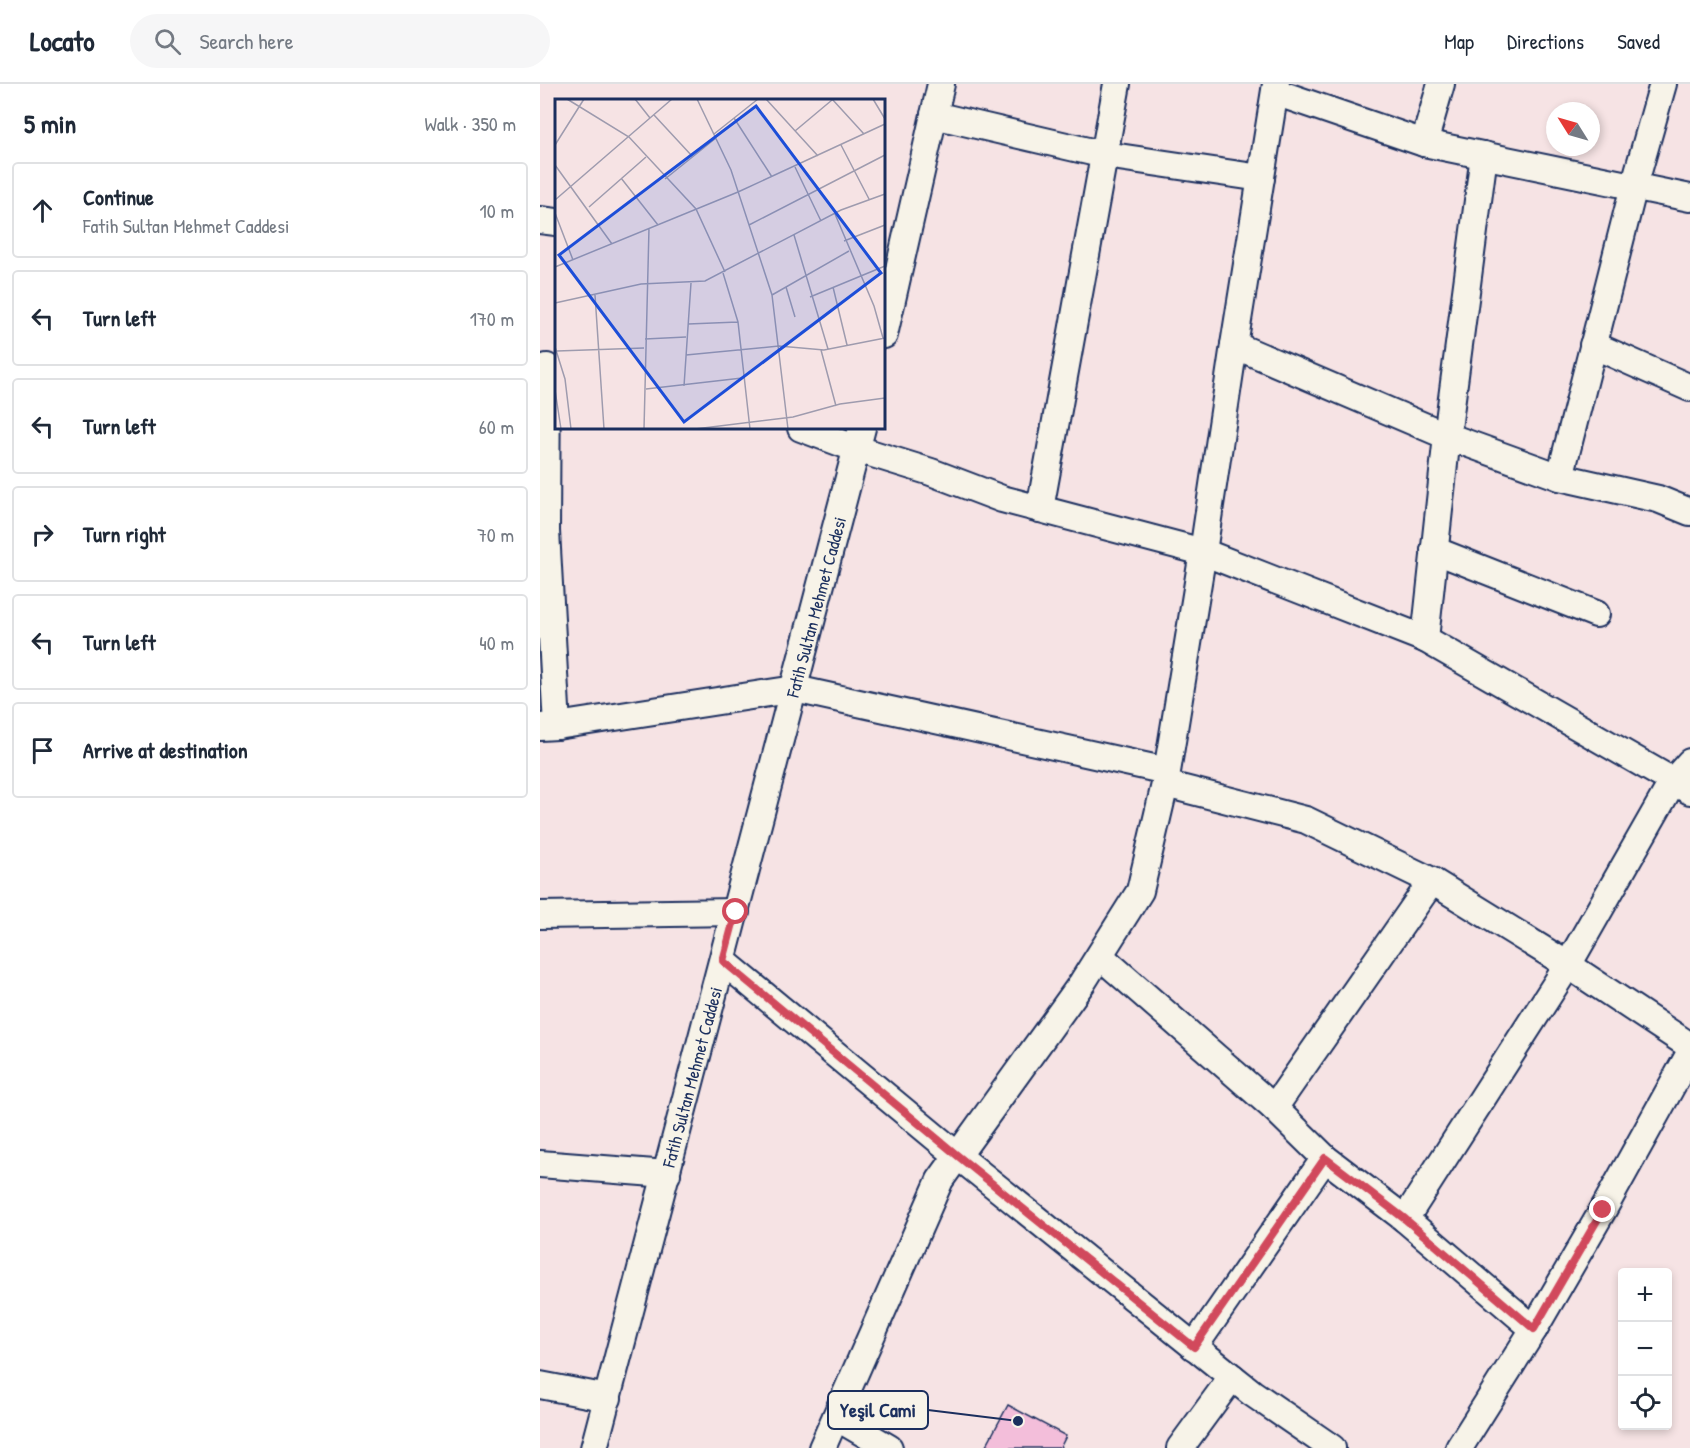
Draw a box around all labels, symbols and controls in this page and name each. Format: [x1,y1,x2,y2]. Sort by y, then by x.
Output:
search box [130,14,550,68]
text: Locato [30,22,94,60]
icon: search [151,25,184,58]
text: Search here [199,26,293,56]
text: Map [1444,27,1474,56]
text: Directions [1507,27,1584,56]
text: Saved [1617,27,1660,56]
inset map [555,99,885,429]
north arrow [1546,102,1600,156]
text: 5 min [24,106,76,141]
text: Walk · 350 m [424,110,516,137]
text: Continue [83,182,154,212]
icon: ahead [26,194,59,227]
text: 10 m [480,197,514,224]
text: Fatih Sultan Mehmet Caddesi [83,212,289,239]
icon: left [26,302,59,335]
text: Turn left [83,303,156,333]
text: 170 m [470,305,514,332]
icon: left [26,410,59,443]
text: Turn left [83,411,156,441]
text: 60 m [479,413,514,440]
street label: Fatih Sultan Mehmet Caddesi [780,514,852,701]
icon: right [26,518,59,551]
text: Turn right [83,519,166,549]
text: 70 m [477,521,514,548]
icon: left [26,626,59,659]
text: Turn left [83,627,156,657]
text: 40 m [479,629,514,656]
icon: arrive [26,734,59,767]
text: Arrive at destination [83,735,248,765]
route start [722,898,748,924]
street label: Fatih Sultan Mehmet Caddesi [656,984,728,1171]
route end [1589,1196,1615,1222]
map controls [1618,1268,1672,1430]
button: + [1618,1268,1672,1322]
button: − [1618,1322,1672,1376]
button: locate [1618,1376,1672,1430]
callout: Yeşil Cami [828,1391,928,1429]
text: Yeşil Cami [840,1396,916,1423]

